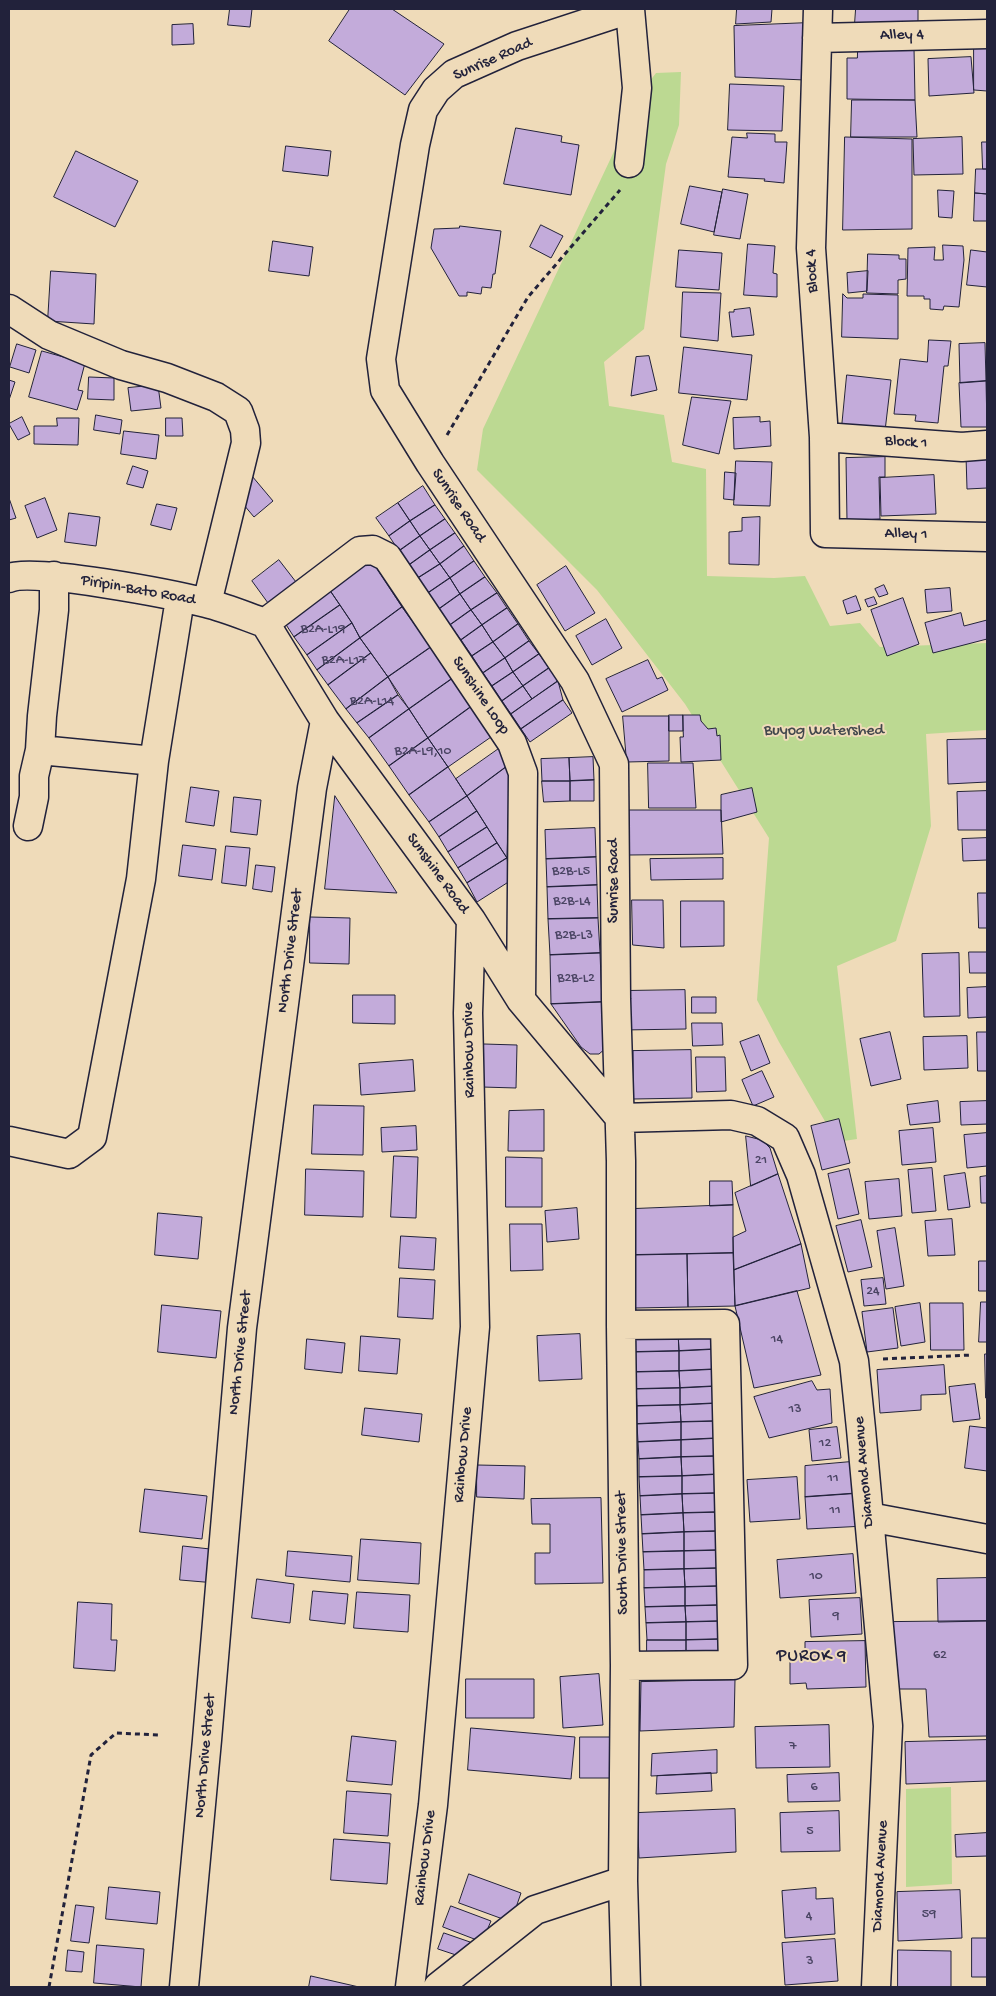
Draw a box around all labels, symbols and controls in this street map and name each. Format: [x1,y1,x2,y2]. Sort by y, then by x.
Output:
street label: Alley 4 [880,26,924,46]
street label: Sunrise Road [450,34,536,86]
street label: Block 4 [802,249,824,293]
street label: Block 1 [884,432,928,454]
street label: Sunrise Road [426,466,490,546]
street label: Alley 1 [884,525,928,545]
street label: Piripin-Bato Road [79,571,197,611]
house number: B2A-L19 [301,622,345,638]
house number: B2A-L17 [322,653,366,669]
street label: Sunshine Loop [447,653,513,739]
house number: B2A-L14 [350,694,394,710]
park label: Buyog Watershed [764,722,884,742]
house number: B2A-L9,10 [395,744,451,760]
street label: Sunshine Road [401,830,473,918]
street label: Sunrise Road [605,839,625,923]
house number: B2B-L5 [552,864,590,880]
street label: North Drive Street [274,888,308,1014]
house number: B2B-L4 [553,894,591,910]
house number: B2B-L3 [555,928,593,944]
house number: B2B-L2 [557,971,595,987]
street label: Rainbow Drive [460,1002,480,1098]
house number: 21 [755,1153,767,1169]
house number: 24 [866,1284,880,1300]
street label: North Drive Street [225,1290,257,1416]
house number: 14 [771,1332,783,1348]
house number: 13 [789,1402,801,1418]
street label: Rainbow Drive [450,1406,478,1504]
street label: Diamond Avenue [851,1416,879,1528]
house number: 12 [819,1436,831,1452]
house number: 11 [827,1471,839,1487]
street label: South Drive Street [612,1491,634,1615]
house number: 11 [829,1503,841,1519]
house number: 10 [809,1569,823,1585]
house number: 9 [832,1609,840,1625]
district label: PUROK 9 [776,1646,848,1668]
house number: 62 [933,1648,947,1664]
street label: North Drive Street [191,1693,221,1819]
house number: 7 [789,1739,797,1755]
house number: 6 [810,1780,818,1796]
street label: Rainbow Drive [411,1809,441,1907]
street label: Diamond Avenue [868,1820,894,1932]
house number: 5 [806,1824,814,1840]
house number: 59 [922,1907,936,1923]
house number: 4 [806,1909,812,1925]
house number: 3 [806,1954,814,1970]

